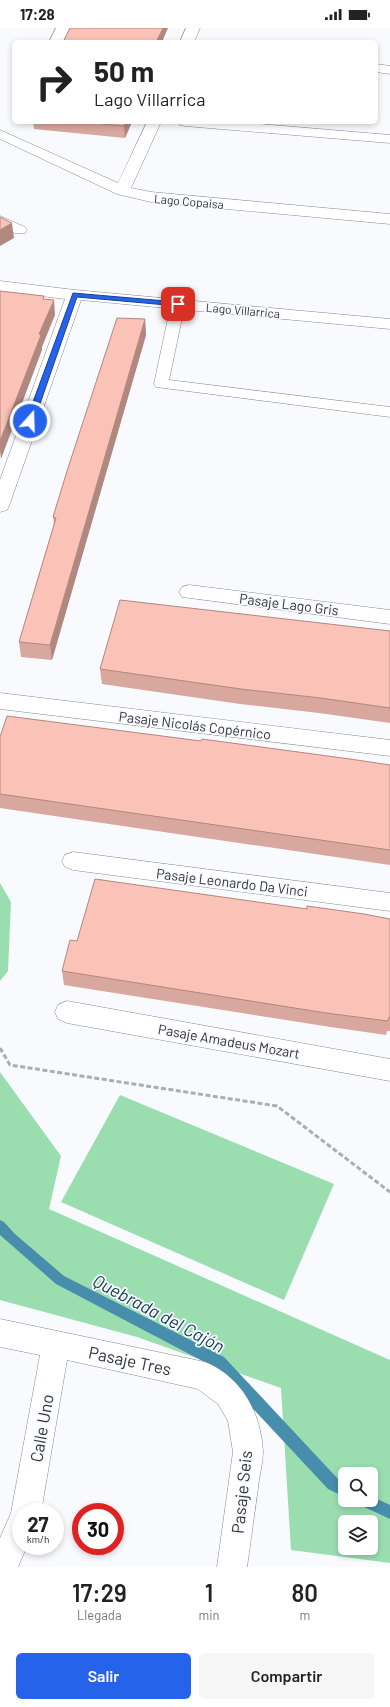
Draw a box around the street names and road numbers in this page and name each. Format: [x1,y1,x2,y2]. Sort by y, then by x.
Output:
street label: Lago Copaisa [154,191,224,211]
street label: Lago Villarrica [205,300,281,320]
street label: Pasaje Lago Gris [238,589,340,619]
street label: Pasaje Nicolás Copérnico [118,707,272,743]
street label: Pasaje Leonardo Da Vinci [155,864,309,900]
street label: Pasaje Amadeus Mozart [157,1020,301,1062]
street label: Pasaje Tres [87,1341,173,1379]
street label: Calle Uno [25,1393,57,1463]
street label: Pasaje Seis [227,1449,255,1535]

